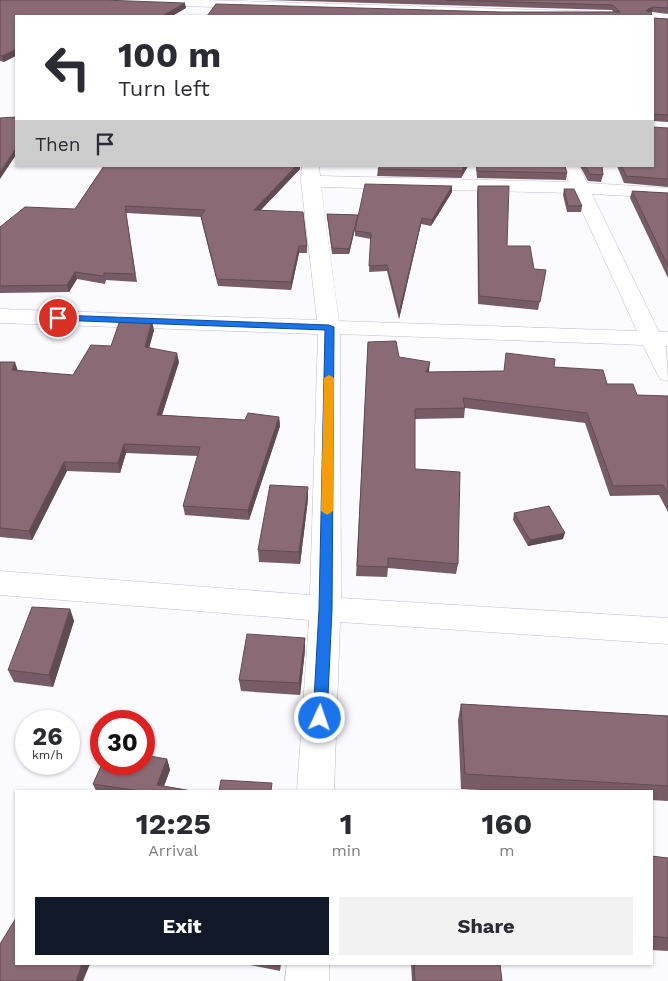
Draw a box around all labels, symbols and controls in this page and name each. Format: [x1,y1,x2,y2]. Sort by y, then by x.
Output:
text: 100 m [118,34,221,76]
icon: left [35,35,100,100]
text: Turn left [118,76,210,101]
icon: arrive [91,130,119,158]
text: Then [35,133,81,156]
pin [37,297,79,339]
icon: arrive [44,304,72,332]
position arrow [293,691,345,743]
speed limit sign: 30 [90,710,155,775]
text: 26 [32,722,63,751]
text: km/h [32,748,63,762]
text: 12:25 [136,806,211,841]
text: 1 [340,806,353,841]
text: 160 [482,806,532,841]
text: Arrival [148,841,198,860]
text: min [332,841,361,860]
text: m [499,841,515,860]
button: Exit [35,897,329,955]
button: Share [339,897,633,955]

